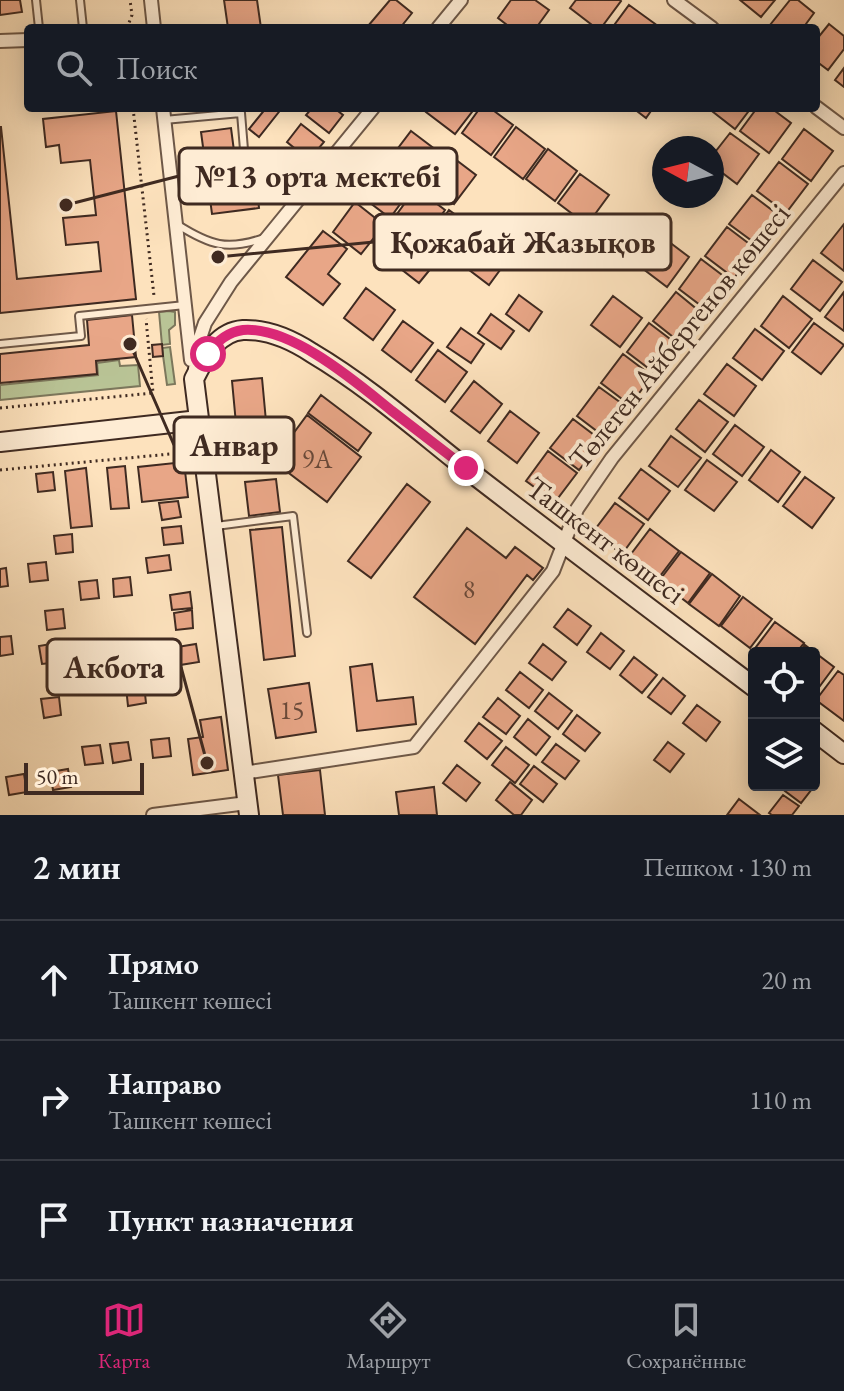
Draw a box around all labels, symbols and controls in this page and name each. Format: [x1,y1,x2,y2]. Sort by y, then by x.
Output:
search box [24,24,820,112]
icon: search [52,46,96,90]
text: Поиск [116,49,198,88]
north arrow [652,136,724,208]
callout: №13 орта мектебі [179,148,457,204]
text: №13 орта мектебі [195,155,441,197]
street label: Төлеген Айбергенов көшесі [560,195,798,477]
callout: Қожабай Жазықов [374,214,671,270]
text: Қожабай Жазықов [390,221,656,263]
route start [190,336,226,372]
callout: Анвар [174,417,294,473]
text: Анвар [189,424,278,466]
house number: 9А [302,442,333,476]
route end [448,450,484,486]
street label: Ташкент көшесі [519,467,693,613]
house number: 8 [463,572,475,606]
callout: Акбота [47,639,181,695]
text: Акбота [62,646,166,688]
map controls [748,647,820,791]
button: locate [748,647,820,719]
house number: 15 [280,693,304,727]
button: layers [748,719,820,791]
scale bar [24,759,144,795]
text: 50 m [36,762,79,791]
text: 2 мин [32,845,121,889]
text: Пешком · 130 m [643,850,812,884]
text: Прямо [108,944,199,983]
icon: ahead [32,958,76,1002]
text: 20 m [762,963,812,997]
text: Ташкент көшесі [108,983,272,1017]
text: Направо [108,1064,221,1103]
icon: right [32,1078,76,1122]
text: 110 m [749,1083,812,1117]
text: Ташкент көшесі [108,1103,272,1137]
icon: arrive [32,1198,76,1242]
text: Пункт назначения [108,1201,354,1240]
tab: Карта [98,1298,150,1375]
tab: Маршрут [346,1298,430,1375]
tab: Сохранённые [626,1298,746,1375]

